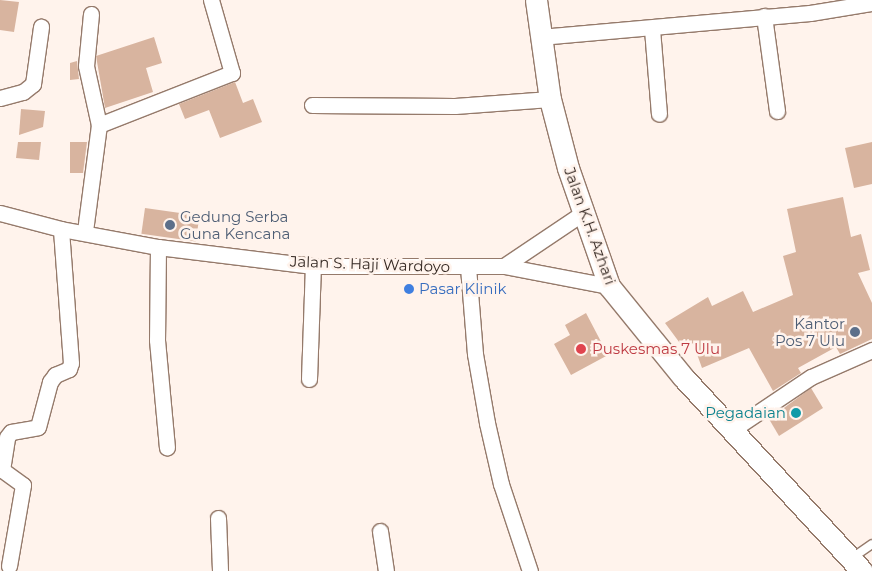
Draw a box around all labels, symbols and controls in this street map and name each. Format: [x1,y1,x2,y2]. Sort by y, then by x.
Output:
street label: Jalan K.H. Azhari [560,165,620,287]
place label: Gedung Serba Guna Kencana [180,207,290,242]
marker: Gedung Serba Guna Kencana [164,219,176,231]
street label: Jalan S. Haji Wardoyo [290,252,450,276]
place label: Pasar Klinik [419,280,506,298]
marker: Pasar Klinik [403,283,415,295]
place label: Kantor Pos 7 Ulu [775,314,845,349]
marker: Kantor Pos 7 Ulu [849,326,861,338]
place label: Puskesmas 7 Ulu [592,340,720,358]
marker: Puskesmas 7 Ulu [574,342,588,356]
place label: Pegadaian [705,404,786,422]
marker: Pegadaian [790,407,802,419]

